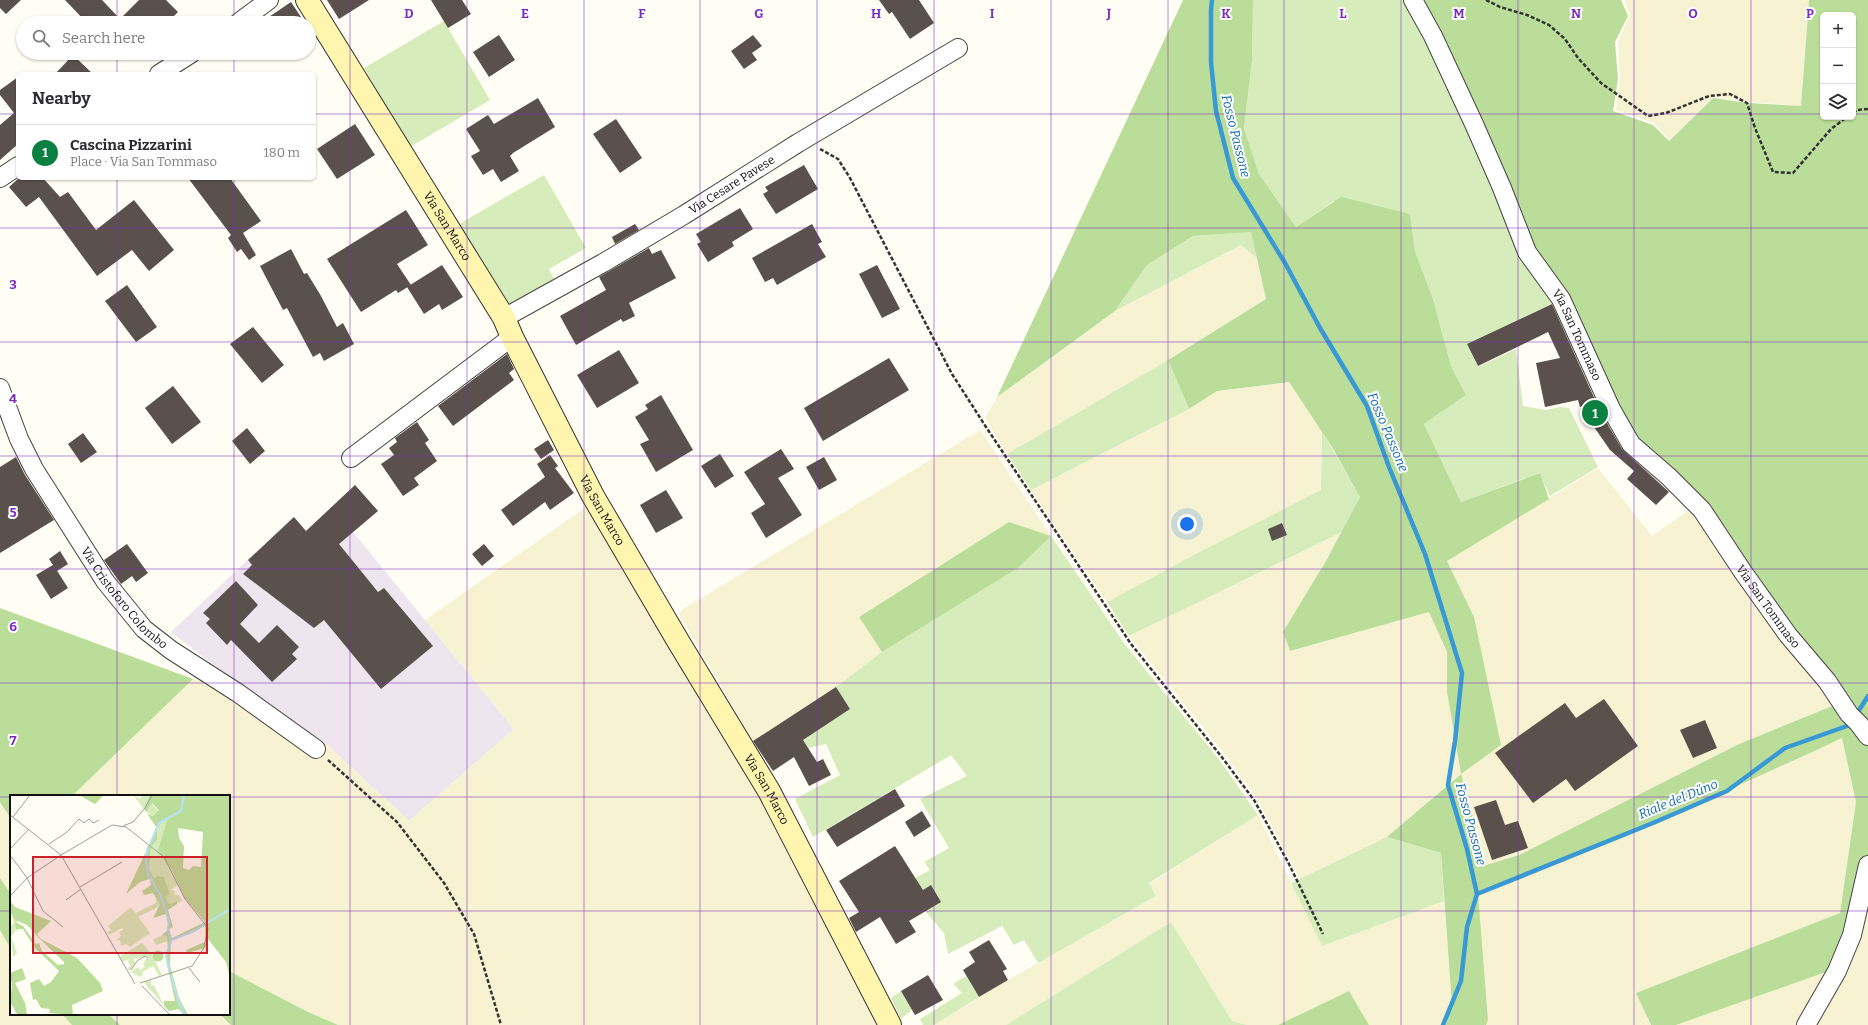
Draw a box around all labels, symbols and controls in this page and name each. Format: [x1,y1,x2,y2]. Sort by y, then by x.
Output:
text: D [404,6,414,21]
text: E [521,6,529,21]
text: F [638,6,646,21]
text: G [754,6,764,21]
text: H [871,6,881,21]
text: I [990,6,995,21]
text: J [1106,6,1112,21]
text: K [1221,6,1231,21]
text: L [1339,6,1347,21]
text: M [1453,6,1465,21]
text: N [1571,6,1581,21]
text: O [1688,6,1698,21]
text: P [1806,6,1814,21]
map controls [1820,12,1856,120]
button: + [1820,12,1856,48]
search box [16,16,316,60]
icon: search [30,27,52,49]
text: Search here [62,29,145,47]
button: − [1820,48,1856,84]
button: layers [1820,84,1856,120]
text: Nearby [32,88,91,109]
water label: Fosso Passone [1218,93,1254,179]
text: Cascina Pizzarini [70,136,192,154]
text: 1 [42,145,48,160]
text: 180 m [264,145,300,160]
street label: Via Cesare Pavese [686,153,777,217]
text: Place · Via San Tommaso [70,154,217,169]
street label: Via San Marco [420,189,474,263]
text: 3 [9,277,17,292]
street label: Via San Tommaso [1549,286,1604,383]
water label: Fosso Passone [1365,390,1412,474]
text: 4 [9,391,17,406]
pin: 1 [1582,398,1608,428]
street label: Via San Marco [577,473,628,548]
text: 5 [9,505,17,520]
your location [1177,514,1197,534]
street label: Via Cristoforo Colombo [78,544,170,652]
street label: Via San Tommaso [1733,562,1803,651]
text: 6 [9,619,17,634]
text: 7 [10,733,17,748]
street label: Via San Marco [741,751,792,827]
water label: Riale del Dűno [1636,776,1720,822]
water label: Fosso Passone [1453,781,1489,867]
inset map [10,795,230,1015]

